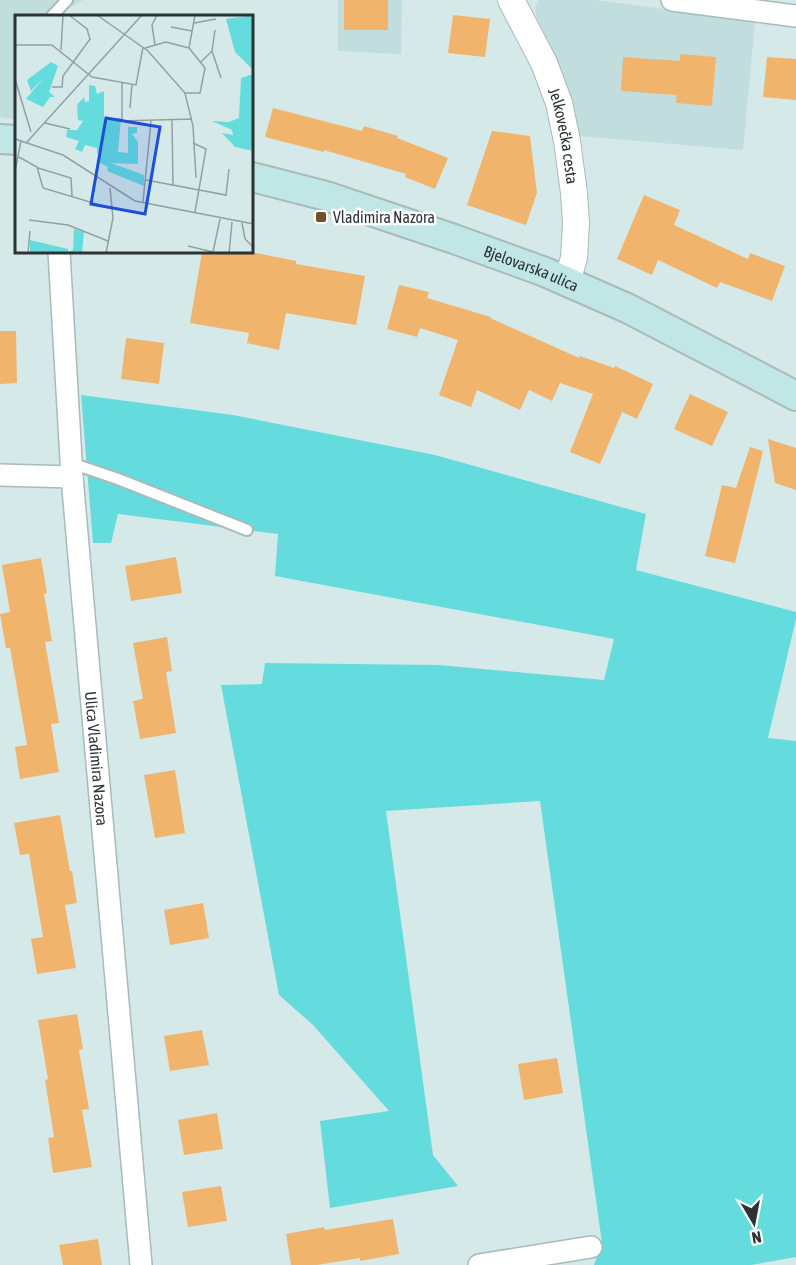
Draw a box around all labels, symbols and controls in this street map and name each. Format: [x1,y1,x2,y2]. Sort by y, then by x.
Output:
inset map [15,15,254,254]
street label: Jelkovečka cesta [545,85,582,185]
place label: Vladimira Nazora [333,208,435,226]
marker: Vladimira Nazora [314,210,328,224]
street label: Bjelovarska ulica [482,242,581,295]
street label: Ulica Vladimira Nazora [82,691,112,827]
north arrow [724,1193,784,1253]
text: N [750,1228,763,1247]

